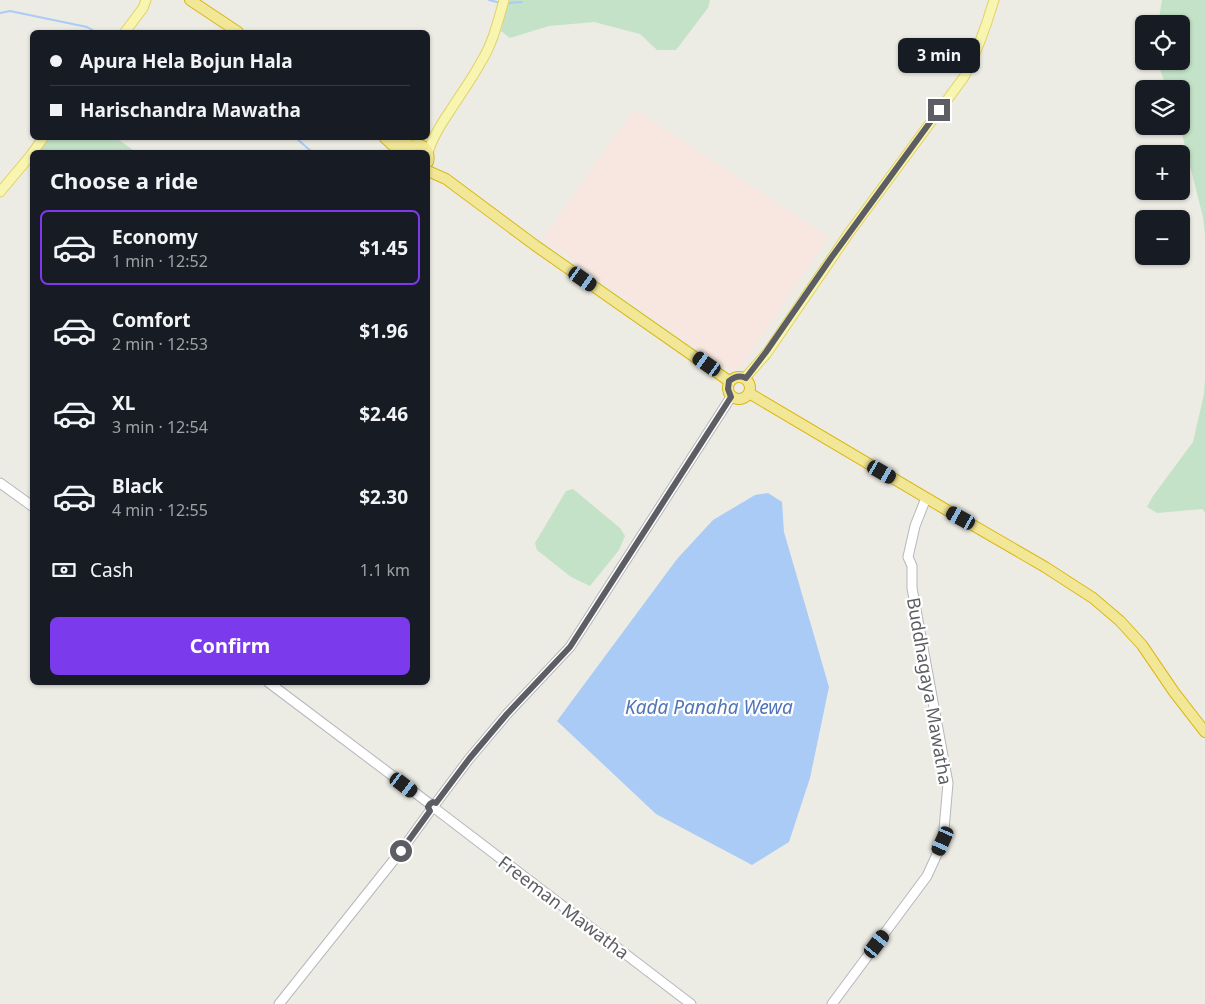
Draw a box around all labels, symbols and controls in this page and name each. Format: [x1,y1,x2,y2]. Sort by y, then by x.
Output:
map controls [1135,15,1190,265]
button: locate [1135,15,1190,70]
callout: 3 min [898,38,980,72]
text: 3 min [917,44,961,66]
text: Apura Hela Bojun Hala [80,48,293,74]
button: layers [1135,80,1190,135]
text: Harischandra Mawatha [80,97,301,123]
route end [928,99,950,121]
button: + [1135,145,1190,200]
text: Choose a ride [50,165,198,195]
button: − [1135,210,1190,265]
text: Economy [112,224,198,250]
icon: car [52,225,97,270]
text: $1.45 [359,235,408,261]
text: 1 min · 12:52 [112,250,208,272]
car [566,264,599,294]
text: Comfort [112,307,191,333]
icon: car [52,308,97,353]
text: $1.96 [359,318,408,344]
text: 2 min · 12:53 [112,333,208,355]
car [690,349,723,379]
text: XL [112,390,135,416]
icon: car [52,391,97,436]
text: $2.46 [359,401,408,427]
text: 3 min · 12:54 [112,416,208,438]
car [865,458,898,486]
text: Black [112,473,163,499]
icon: car [52,474,97,519]
text: $2.30 [359,484,408,510]
text: 4 min · 12:55 [112,499,208,521]
car [944,504,977,532]
icon: cash [50,556,78,584]
text: Cash [90,557,134,583]
text: 1.1 km [360,559,410,581]
street label: Buddhagaya Mawatha [902,596,958,786]
button: Confirm [50,617,410,675]
water label: Kada Panaha Wewa [625,694,793,720]
car [387,770,420,800]
car [930,824,955,858]
route start [390,840,412,862]
street label: Freeman Mawatha [494,850,634,964]
car [861,928,892,960]

